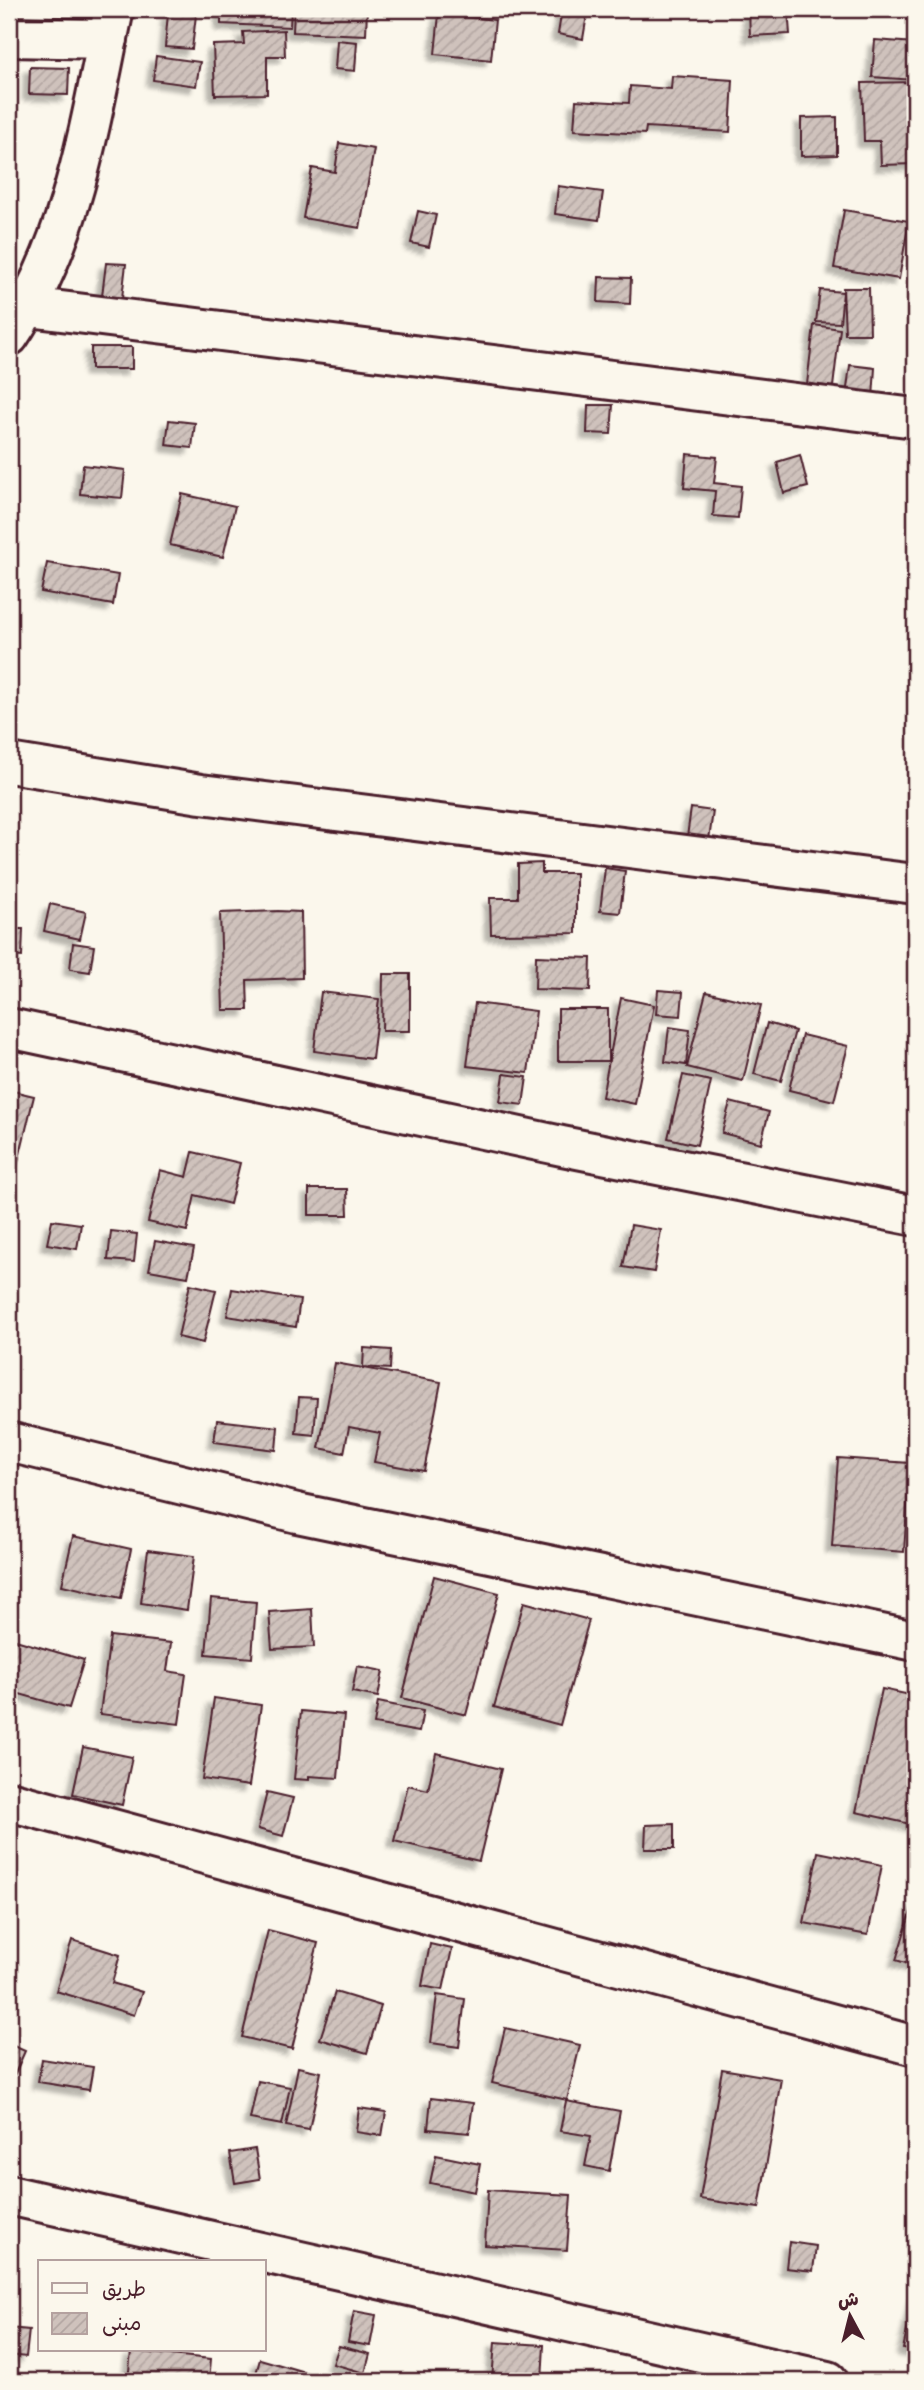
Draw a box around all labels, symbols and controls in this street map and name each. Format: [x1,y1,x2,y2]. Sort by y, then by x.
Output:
legend [38,2260,266,2352]
text: طريق [102,2274,146,2307]
north arrow [816,2282,886,2352]
text: ش [836,2285,860,2317]
text: مبنى [102,2308,141,2341]

